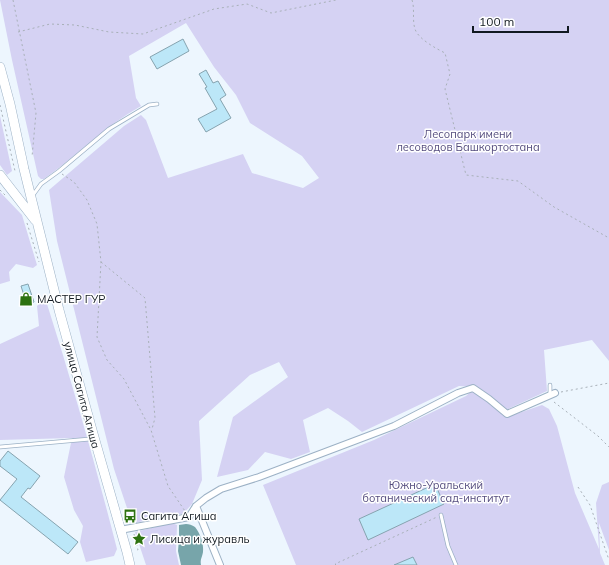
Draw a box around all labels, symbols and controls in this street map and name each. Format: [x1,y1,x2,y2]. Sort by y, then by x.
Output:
scale bar [473,8,568,34]
text: 100 m [479,14,514,29]
park label: Лесопарк имени лесоводов Башкортостана [396,127,540,154]
shop icon: МАСТЕР ГУР [18,291,34,307]
place label: МАСТЕР ГУР [37,292,105,306]
street label: улица Сагита Агиша [61,340,103,450]
park label: Южно-Уральский ботанический сад-институт [363,478,509,505]
bus stop icon: Сагита Агиша [122,508,138,524]
place label: Сагита Агиша [141,509,216,523]
place icon: Лисица и журавль [131,531,147,547]
place label: Лисица и журавль [150,532,250,546]

